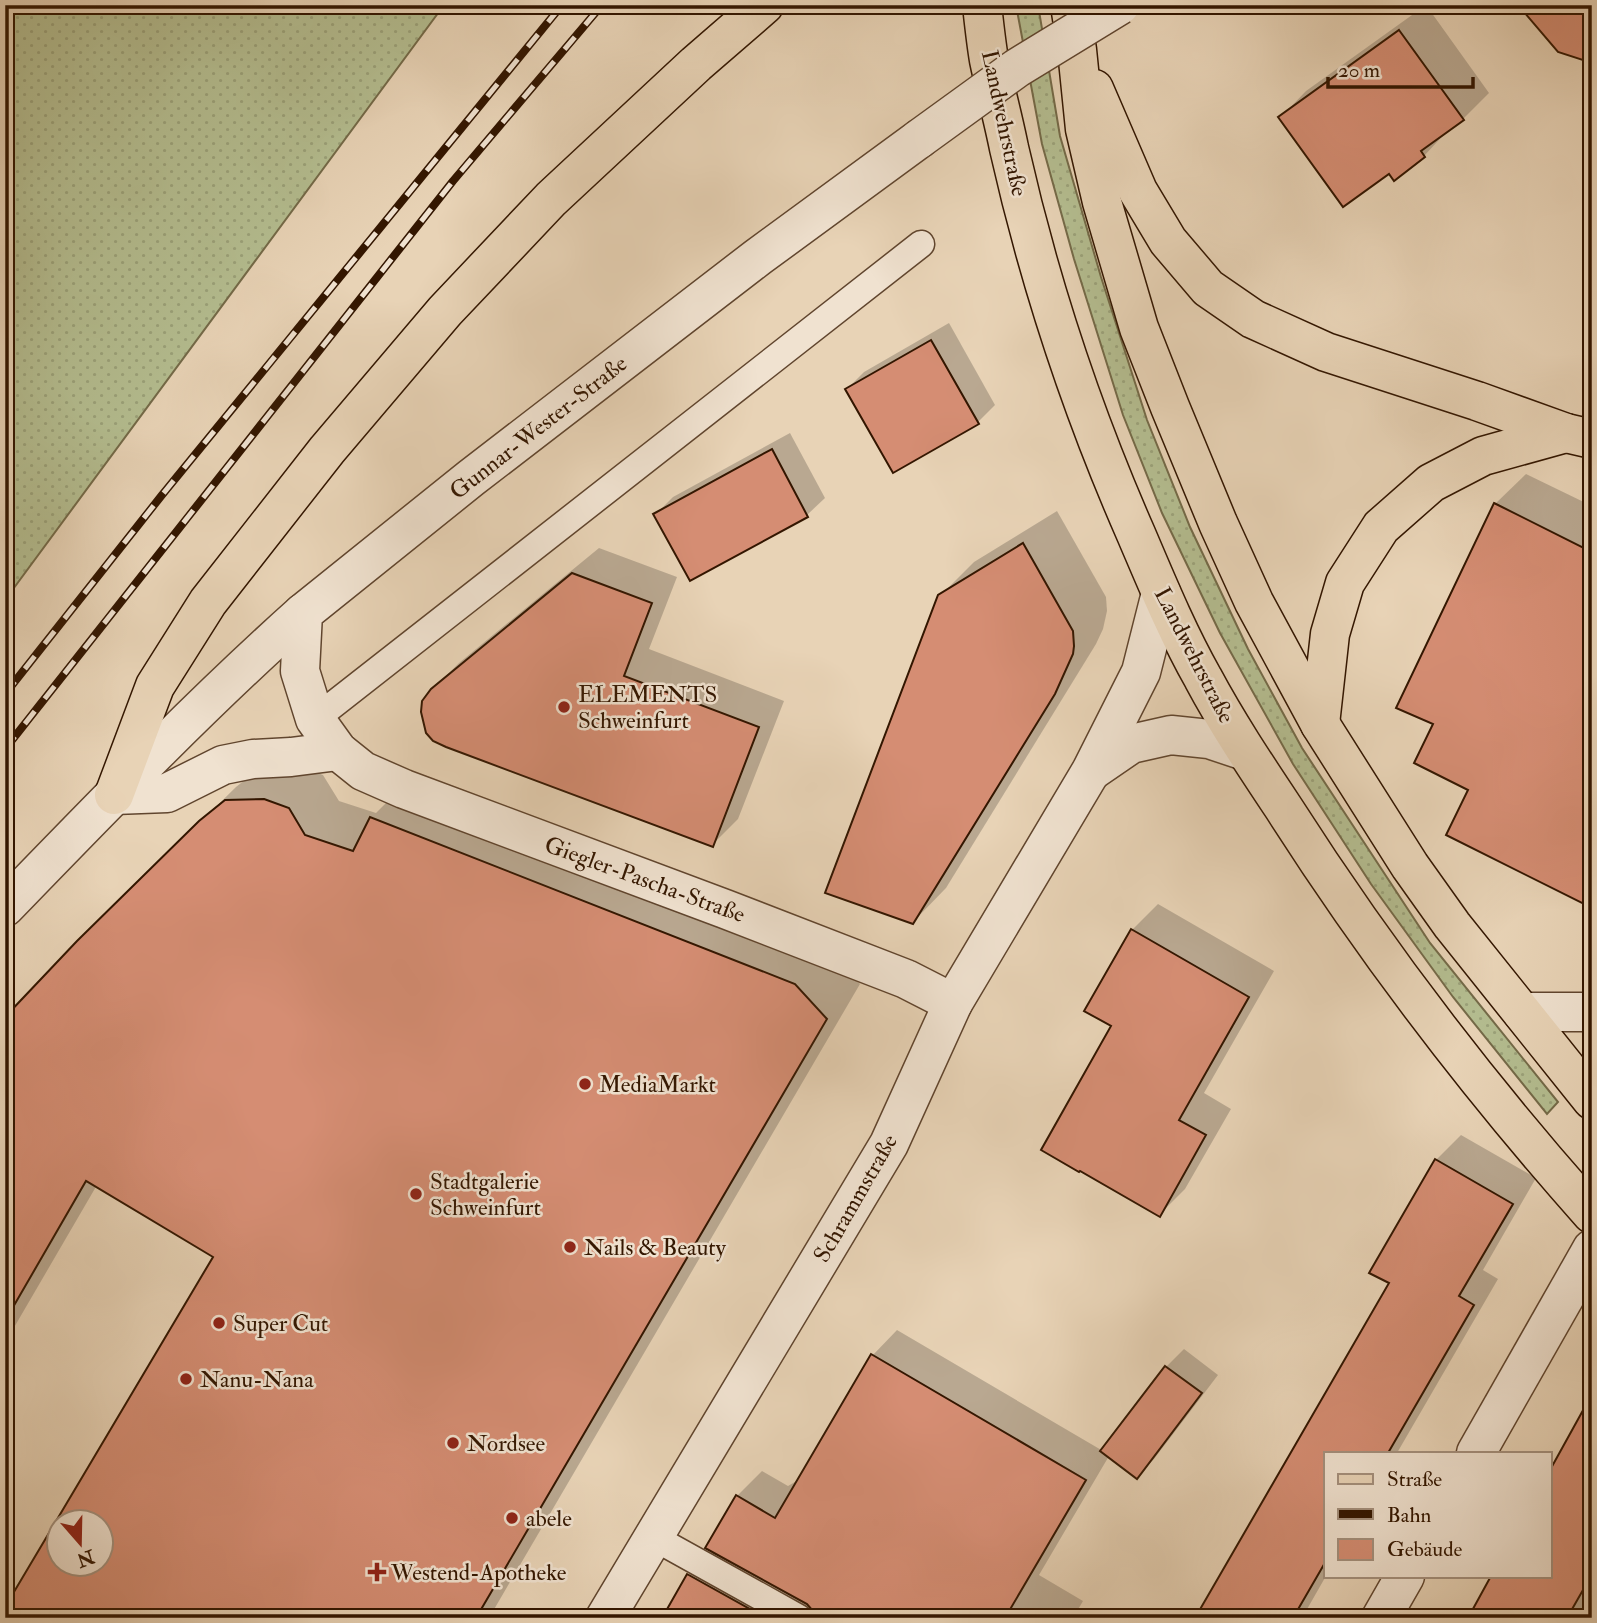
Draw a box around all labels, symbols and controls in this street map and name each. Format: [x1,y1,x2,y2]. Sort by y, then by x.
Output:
scale bar [1328,46,1473,90]
street label: Landwehrstraße [975,47,1034,199]
text: 20 m [1338,57,1380,84]
street label: Gunnar-Wester-Straße [444,349,633,506]
street label: Landwehrstraße [1148,582,1241,728]
place label: ELEMENTS Schweinfurt [578,680,717,735]
marker: ELEMENTS Schweinfurt [556,699,572,715]
street label: Giegler-Pascha-Straße [541,830,749,929]
place label: MediaMarkt [599,1070,716,1099]
marker: MediaMarkt [577,1076,593,1092]
street label: Schrammstraße [807,1129,904,1268]
place label: Stadtgalerie Schweinfurt [430,1167,541,1222]
marker: Stadtgalerie Schweinfurt [408,1186,424,1202]
place label: Nails & Beauty [584,1233,727,1262]
marker: Nails & Beauty [562,1239,578,1255]
place label: Super Cut [233,1309,328,1339]
marker: Super Cut [211,1315,227,1331]
place label: Nanu-Nana [200,1365,314,1394]
marker: Nanu-Nana [178,1371,194,1387]
place label: Nordsee [467,1429,545,1458]
marker: Nordsee [445,1435,461,1451]
legend [1324,1452,1552,1578]
text: Straße [1387,1466,1442,1493]
text: Bahn [1387,1502,1431,1529]
place label: abele [526,1504,572,1533]
north arrow [46,1508,116,1578]
marker: abele [504,1510,520,1526]
text: Gebäude [1387,1536,1463,1563]
text: N [72,1544,99,1573]
place label: Westend-Apotheke [390,1558,567,1588]
marker: Westend-Apotheke [369,1564,385,1580]

